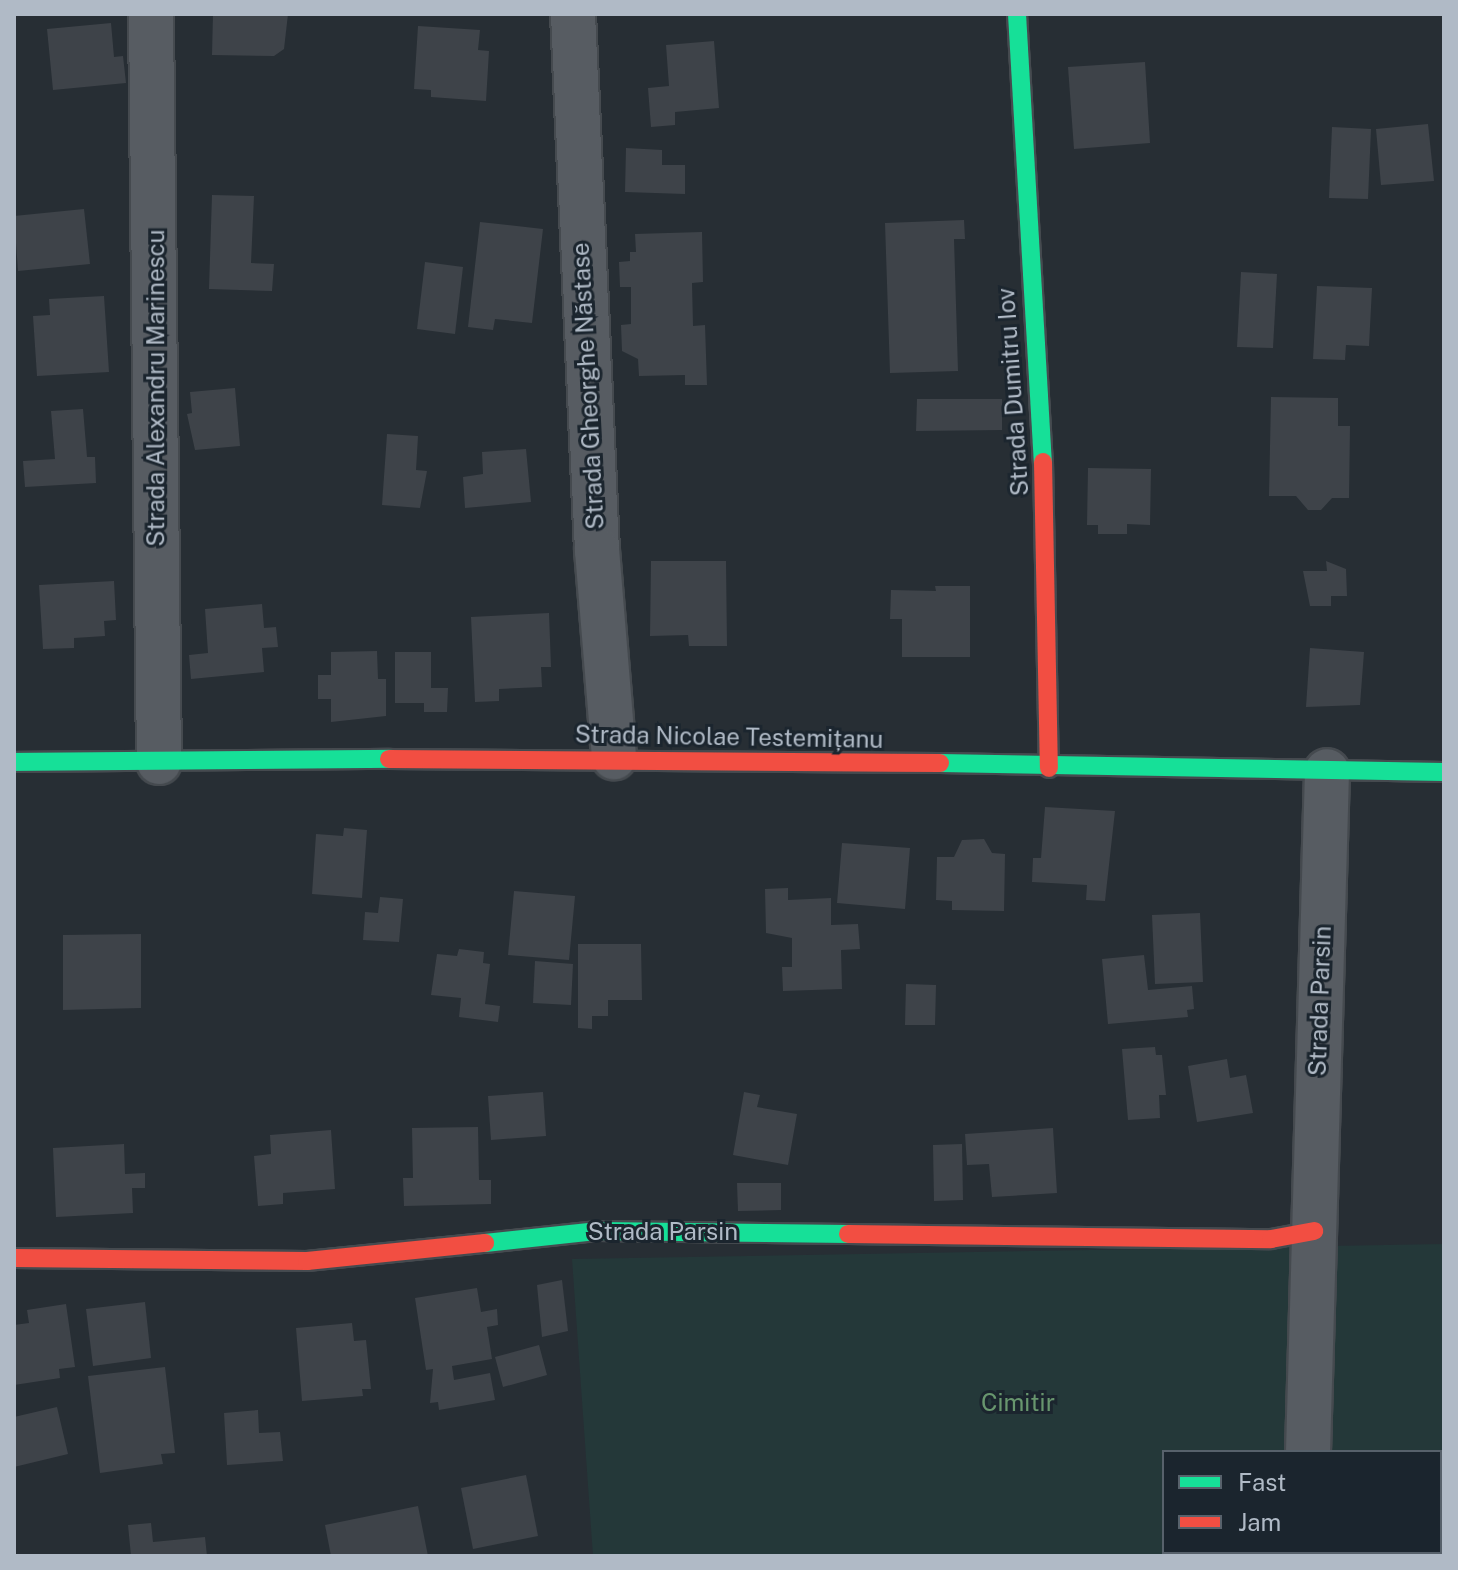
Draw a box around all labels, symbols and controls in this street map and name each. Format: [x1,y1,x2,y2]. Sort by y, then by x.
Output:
street label: Strada Alexandru Marinescu [142,229,170,547]
street label: Strada Gheorghe Năstase [566,242,610,530]
street label: Strada Dumitru Iov [991,287,1035,497]
street label: Strada Nicolae Testemițanu [574,720,884,754]
street label: Strada Parsin [1303,925,1337,1077]
street label: Strada Parsin [588,1218,738,1246]
park label: Cimitir [981,1389,1055,1417]
legend [1162,1450,1442,1554]
text: Fast [1238,1468,1286,1496]
text: Jam [1238,1508,1281,1536]

